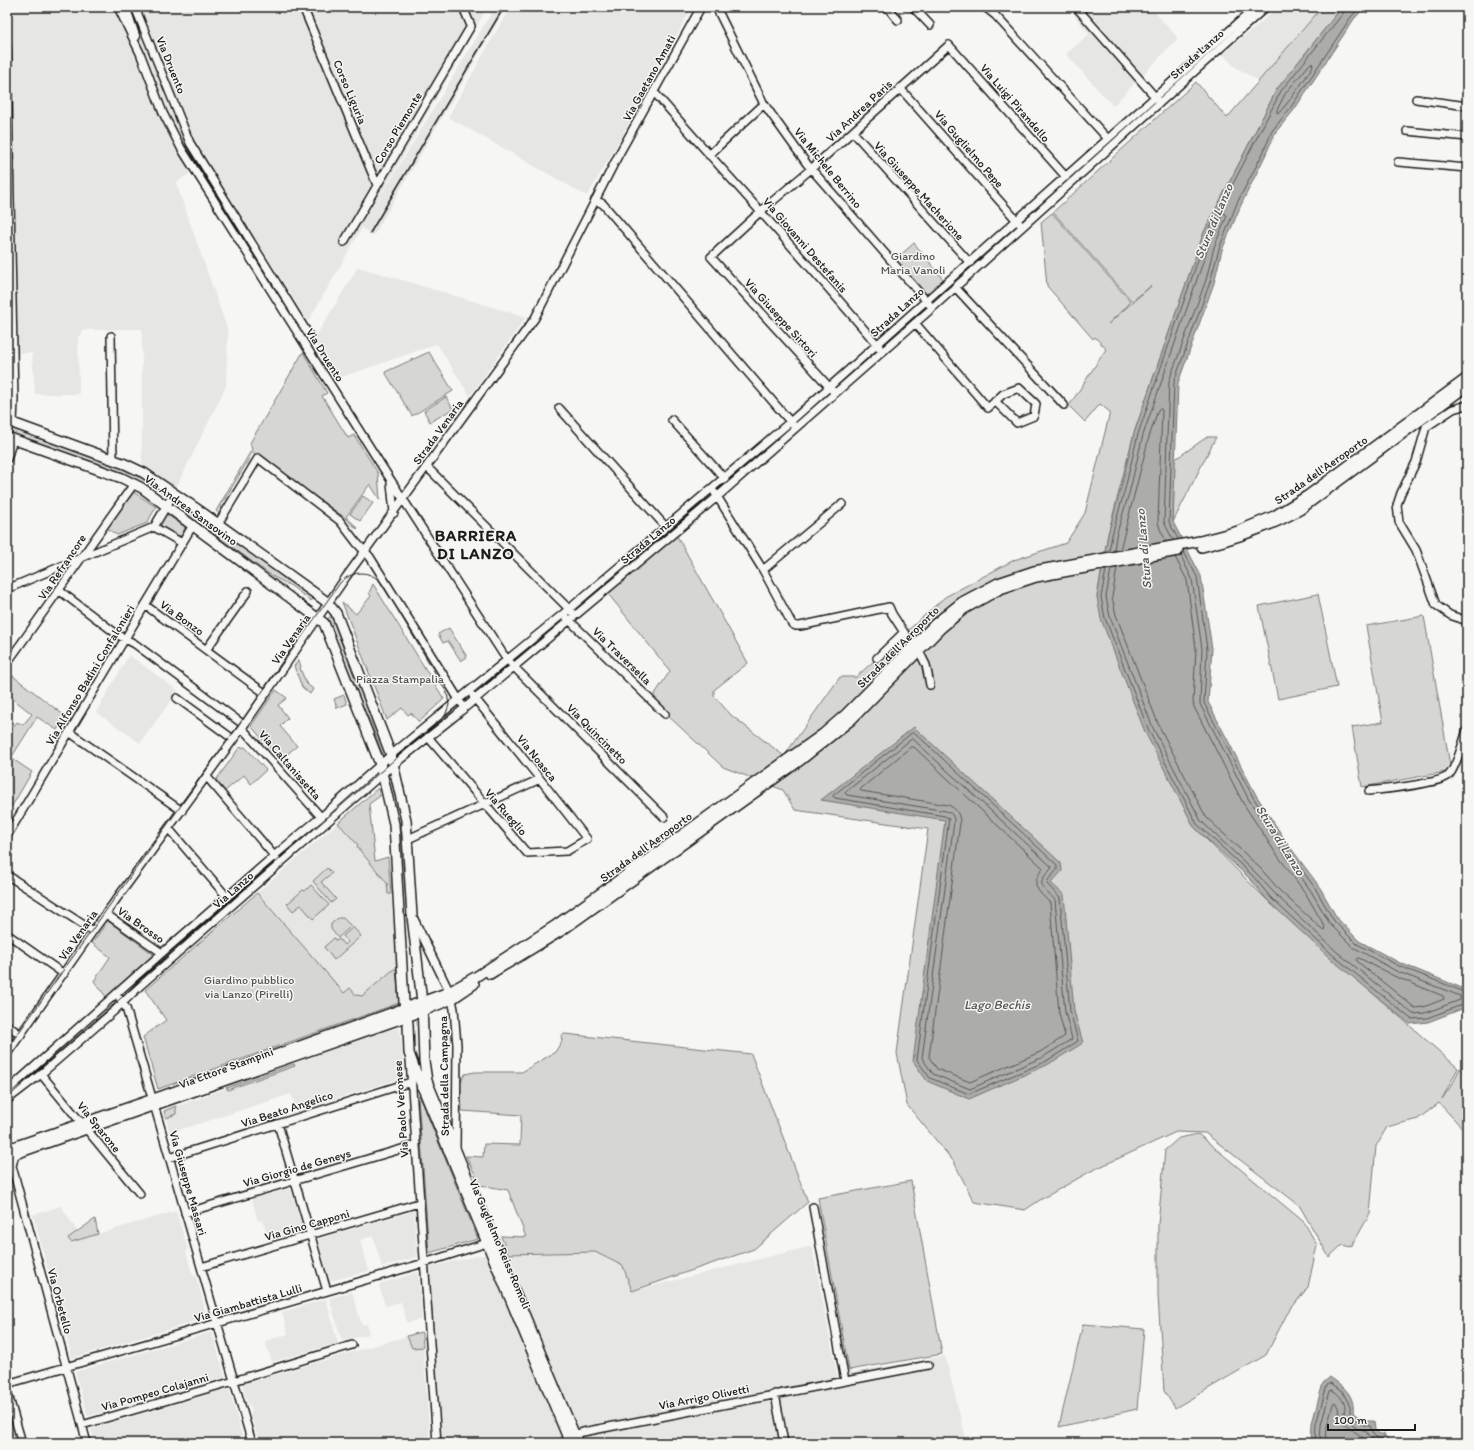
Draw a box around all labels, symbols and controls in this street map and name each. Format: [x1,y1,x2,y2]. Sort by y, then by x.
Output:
street label: Strada Lanzo [1167,26,1227,82]
street label: Via Gaetano Amati [620,33,678,123]
street label: Via Druento [153,34,189,96]
street label: Corso Liguria [330,58,370,127]
street label: Via Luigi Pirandello [977,61,1053,145]
street label: Via Andrea Paris [823,77,895,145]
street label: Corso Piemonte [371,89,425,167]
street label: Via Guglielmo Pepe [932,107,1007,191]
street label: Via Michele Berrino [791,125,865,211]
street label: Via Giuseppe Macherione [871,139,967,243]
water label: Stura di Lanzo [1191,181,1236,261]
street label: Via Giovanni Destefanis [760,194,850,296]
park label: Giardino Maria Vanoli [881,249,945,277]
street label: Via Giuseppe Sirtori [742,276,820,360]
street label: Strada Lanzo [867,284,927,340]
street label: Via Druento [303,326,347,384]
street label: Strada Venaria [410,396,467,467]
street label: Strada dell'Aeroporto [1272,433,1370,507]
street label: Via Andrea Sansovino [142,472,240,548]
water label: Stura di Lanzo [1133,508,1154,590]
street label: Strada Lanzo [618,513,678,567]
district label: BARRIERA DI LANZO [435,526,517,563]
street label: Via Refrancore [35,531,89,602]
street label: Via Bonzo [157,597,207,639]
street label: Via Alfonso Badini Confalonieri [42,602,138,748]
street label: Strada dell'Aeroporto [854,603,942,691]
street label: Via Venaria [269,610,314,667]
street label: Via Traversella [590,624,655,688]
park label: Piazza Stampalia [356,672,445,686]
street label: Via Quincinetto [564,701,630,767]
street label: Via Caltanissetta [256,727,325,803]
street label: Via Noasca [514,732,560,784]
street label: Via Rueglio [482,786,530,838]
water label: Stura di Lanzo [1253,802,1308,879]
street label: Strada dell'Aeroporto [597,809,695,885]
street label: Via Lanzo [210,869,256,911]
street label: Via Brosso [115,904,167,946]
street label: Via Venaria [56,906,101,963]
park label: Giardino pubblico via Lanzo (Pirelli) [204,973,294,1001]
water label: Lago Bechis [964,997,1031,1012]
street label: Strada della Campagna [436,1015,452,1136]
street label: Via Ettore Stampini [177,1044,275,1092]
street label: Via Paolo Veronese [391,1060,411,1158]
street label: Via Beato Angelico [239,1088,335,1130]
street label: Via Sparone [74,1099,124,1155]
street label: Via Giuseppe Massari [166,1129,210,1237]
street label: Via Giorgio de Geneys [241,1146,353,1190]
street label: Via Guglielmo Reiss Romoli [466,1177,534,1311]
street label: Via Gino Capponi [263,1206,351,1244]
street label: Via Orbetello [45,1267,75,1335]
street label: Via Giambattista Lulli [192,1281,304,1325]
street label: Via Pompeo Colajanni [100,1370,210,1414]
street label: Via Arrigo Olivetti [658,1381,750,1413]
scale bar [1328,1406,1415,1432]
text: 100 m [1334,1413,1367,1427]

